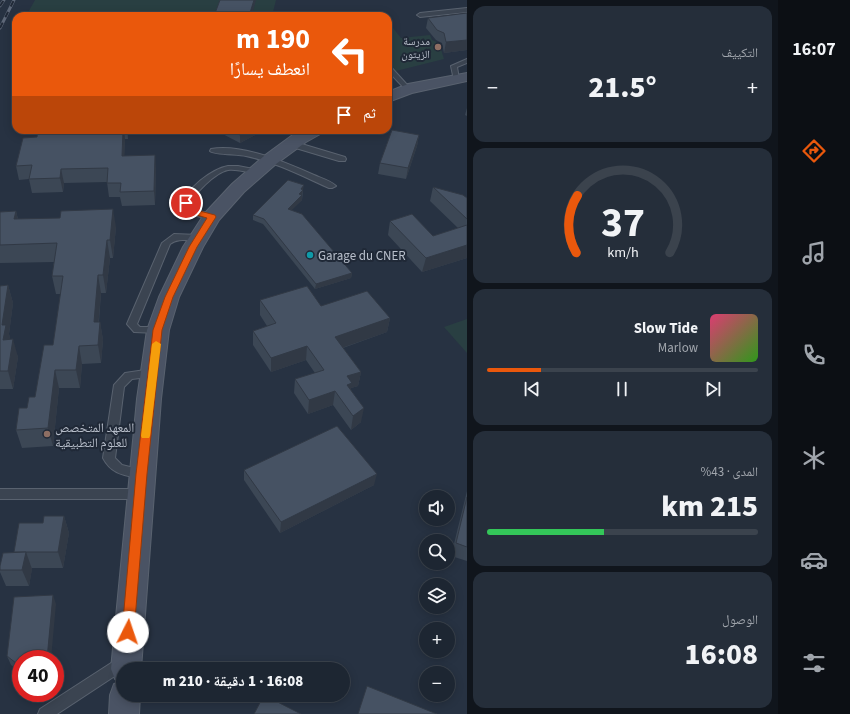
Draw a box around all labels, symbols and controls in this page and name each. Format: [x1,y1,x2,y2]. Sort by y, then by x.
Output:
text: 190 m [236,19,310,59]
icon: left [324,28,376,80]
place label: مدرسة الزيتون [401,34,430,62]
text: 16:07 [792,37,836,62]
marker: مدرسة الزيتون [433,42,443,52]
text: التكييف [722,44,758,62]
text: انعطف يسارًا [230,57,310,82]
text: 21.5° [588,66,657,109]
text: − [487,72,498,104]
text: + [747,72,758,104]
text: ثم [363,103,376,124]
icon: arrive [333,104,355,126]
icon: directions [800,137,828,165]
pin [169,186,203,220]
icon: arrive [175,192,197,214]
text: 37 [601,193,644,253]
icon: music [800,239,828,267]
text: km/h [607,242,638,263]
place label: Garage du CNER [318,247,406,265]
marker: Garage du CNER [305,250,315,260]
text: Slow Tide [634,318,698,339]
text: Marlow [658,339,698,357]
icon: phone [800,341,828,369]
icon: previous [521,378,543,400]
icon: pause [611,378,633,400]
icon: next [702,378,724,400]
place label: المعهد المتخصص للعلوم التطبيقية [55,419,134,452]
marker: المعهد المتخصص للعلوم التطبيقية [42,429,52,439]
icon: climate [800,444,828,472]
text: المدى · 43% [700,463,758,481]
text: 215 km [661,485,758,528]
map controls [419,490,455,702]
button: sound [419,490,455,526]
button: search [419,534,455,570]
icon: car [800,546,828,574]
button: layers [419,578,455,614]
position arrow [107,611,149,653]
text: الوصول [722,611,758,629]
button: + [419,622,455,658]
text: 16:08 [685,633,758,676]
icon: filters [800,649,828,677]
speed limit sign: 40 [12,650,64,702]
button: − [419,666,455,702]
text: 16:08 · 1 دقيقة · 210 m [163,671,303,692]

